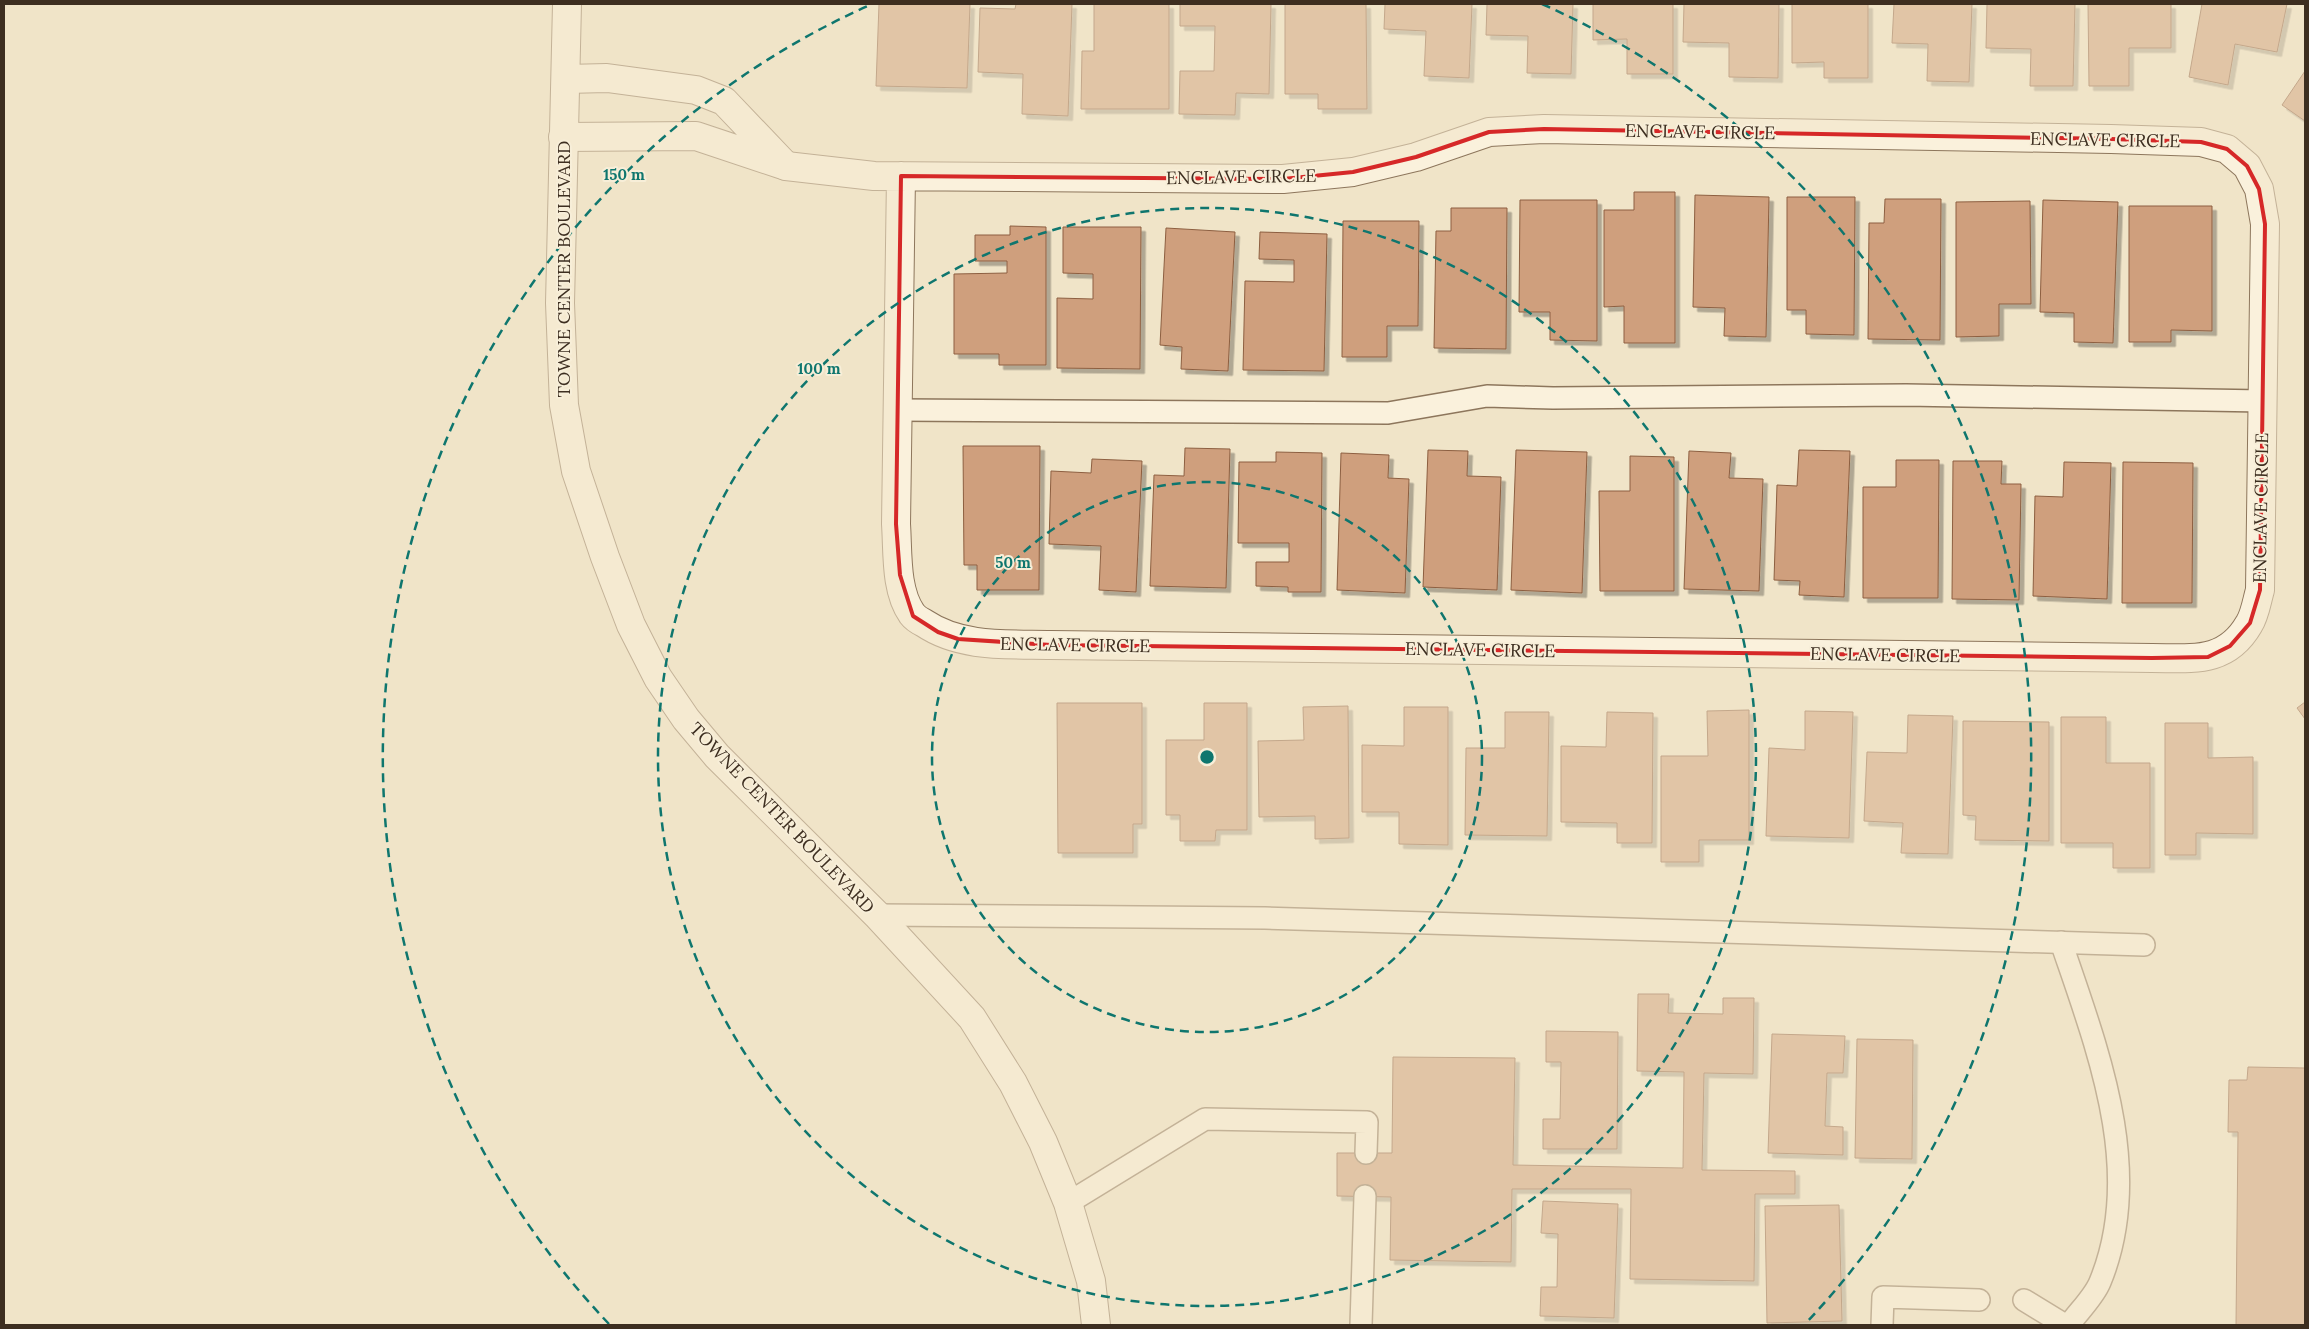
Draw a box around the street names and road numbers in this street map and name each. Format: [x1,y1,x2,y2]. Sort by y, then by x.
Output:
street label: ENCLAVE CIRCLE [1625,119,1775,144]
street label: ENCLAVE CIRCLE [2030,127,2180,152]
street label: TOWNE CENTER BOULEVARD [552,141,575,397]
street label: ENCLAVE CIRCLE [1166,164,1316,189]
street label: ENCLAVE CIRCLE [2248,433,2273,583]
street label: ENCLAVE CIRCLE [1000,632,1150,657]
street label: ENCLAVE CIRCLE [1405,637,1555,662]
street label: ENCLAVE CIRCLE [1810,642,1960,667]
street label: TOWNE CENTER BOULEVARD [685,717,880,918]

